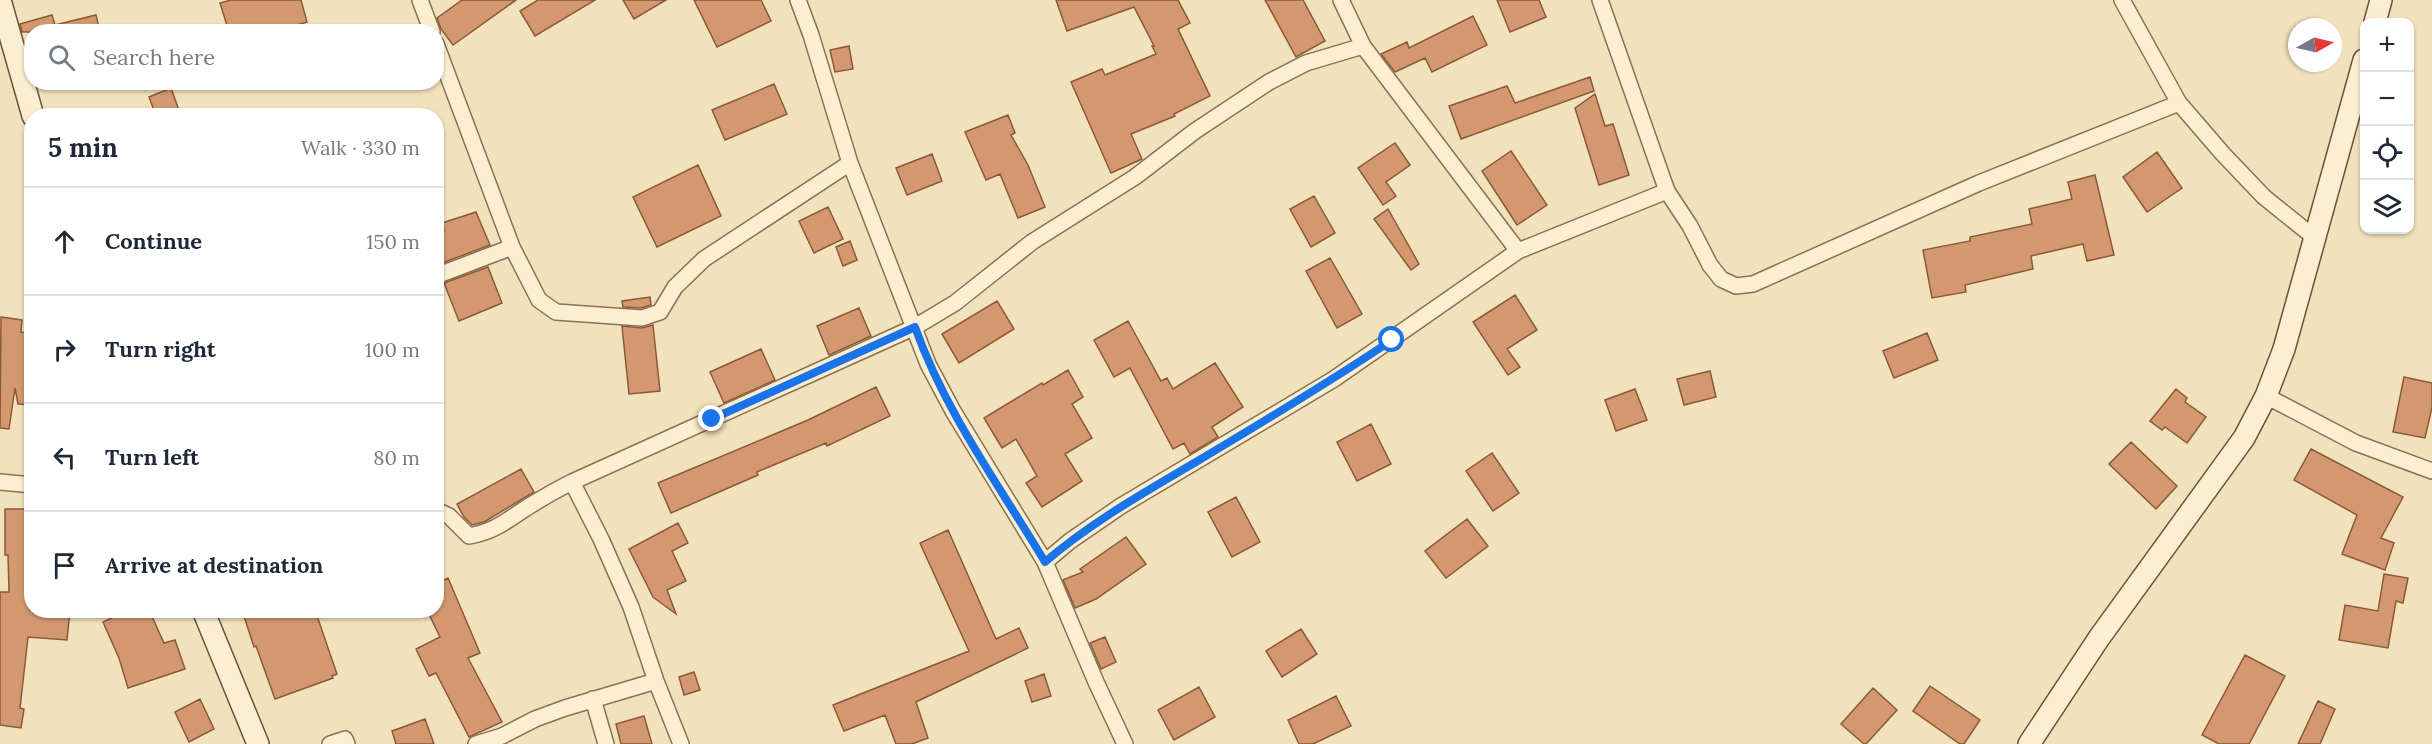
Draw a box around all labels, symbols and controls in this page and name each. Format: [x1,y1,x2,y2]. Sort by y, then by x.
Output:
north arrow [2288,18,2342,72]
map controls [2360,18,2414,234]
button: + [2360,18,2414,72]
search box [24,24,444,90]
icon: search [45,41,78,74]
text: Search here [93,43,215,71]
button: − [2360,72,2414,126]
button: locate [2360,126,2414,180]
text: 5 min [48,131,118,164]
text: Walk · 330 m [301,135,420,160]
button: layers [2360,180,2414,234]
icon: ahead [48,225,81,258]
text: Continue [105,227,202,255]
text: 150 m [366,229,420,254]
route start [1378,326,1404,352]
icon: right [48,333,81,366]
text: Turn right [105,335,216,363]
text: 100 m [365,337,420,362]
route end [698,405,724,431]
icon: left [48,441,81,474]
text: Turn left [105,443,199,471]
text: 80 m [373,445,420,470]
icon: arrive [48,549,81,582]
text: Arrive at destination [105,551,323,579]

